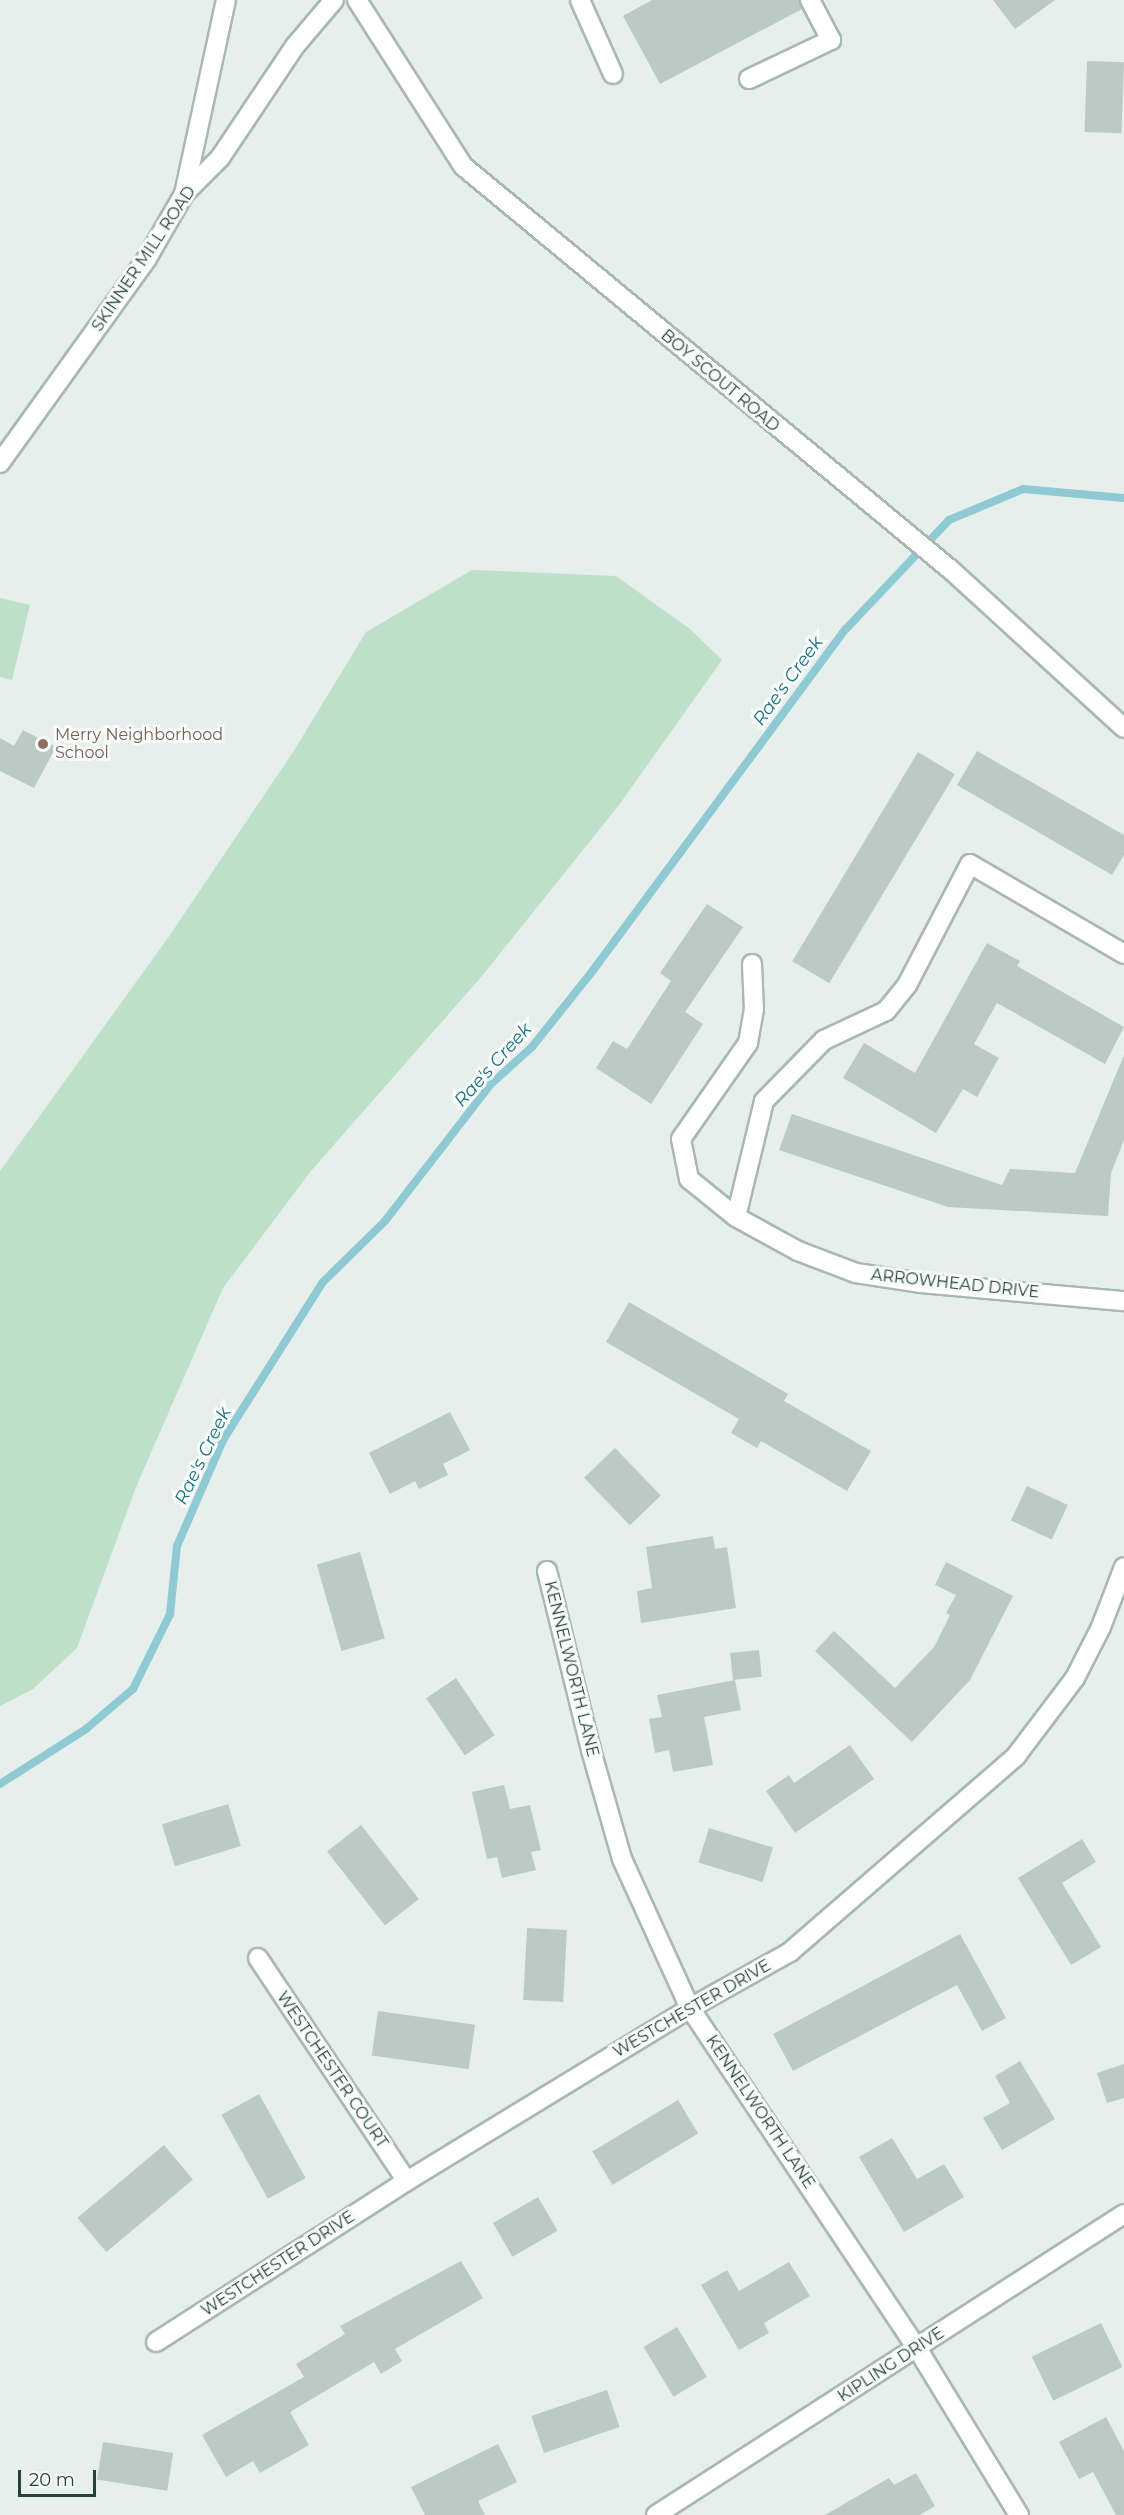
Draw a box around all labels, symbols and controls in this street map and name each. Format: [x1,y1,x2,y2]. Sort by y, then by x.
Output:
street label: SKINNER MILL ROAD [88,183,200,335]
street label: BOY SCOUT ROAD [657,326,783,436]
water label: Rae's Creek [748,632,828,730]
place label: Merry Neighborhood School [55,725,223,763]
marker: Merry Neighborhood School [36,737,50,751]
water label: Rae's Creek [450,1019,536,1111]
street label: ARROWHEAD DRIVE [870,1266,1040,1302]
water label: Rae's Creek [170,1404,236,1508]
street label: KENNELWORTH LANE [540,1579,602,1759]
street label: WESTCHESTER DRIVE [610,1956,774,2062]
street label: WESTCHESTER COURT [272,1988,392,2152]
street label: KENNELWORTH LANE [702,2032,818,2192]
street label: WESTCHESTER DRIVE [198,2207,358,2321]
street label: KIPLING DRIVE [834,2324,948,2406]
scale bar [21,2458,99,2496]
text: 20 m [29,2469,75,2491]

